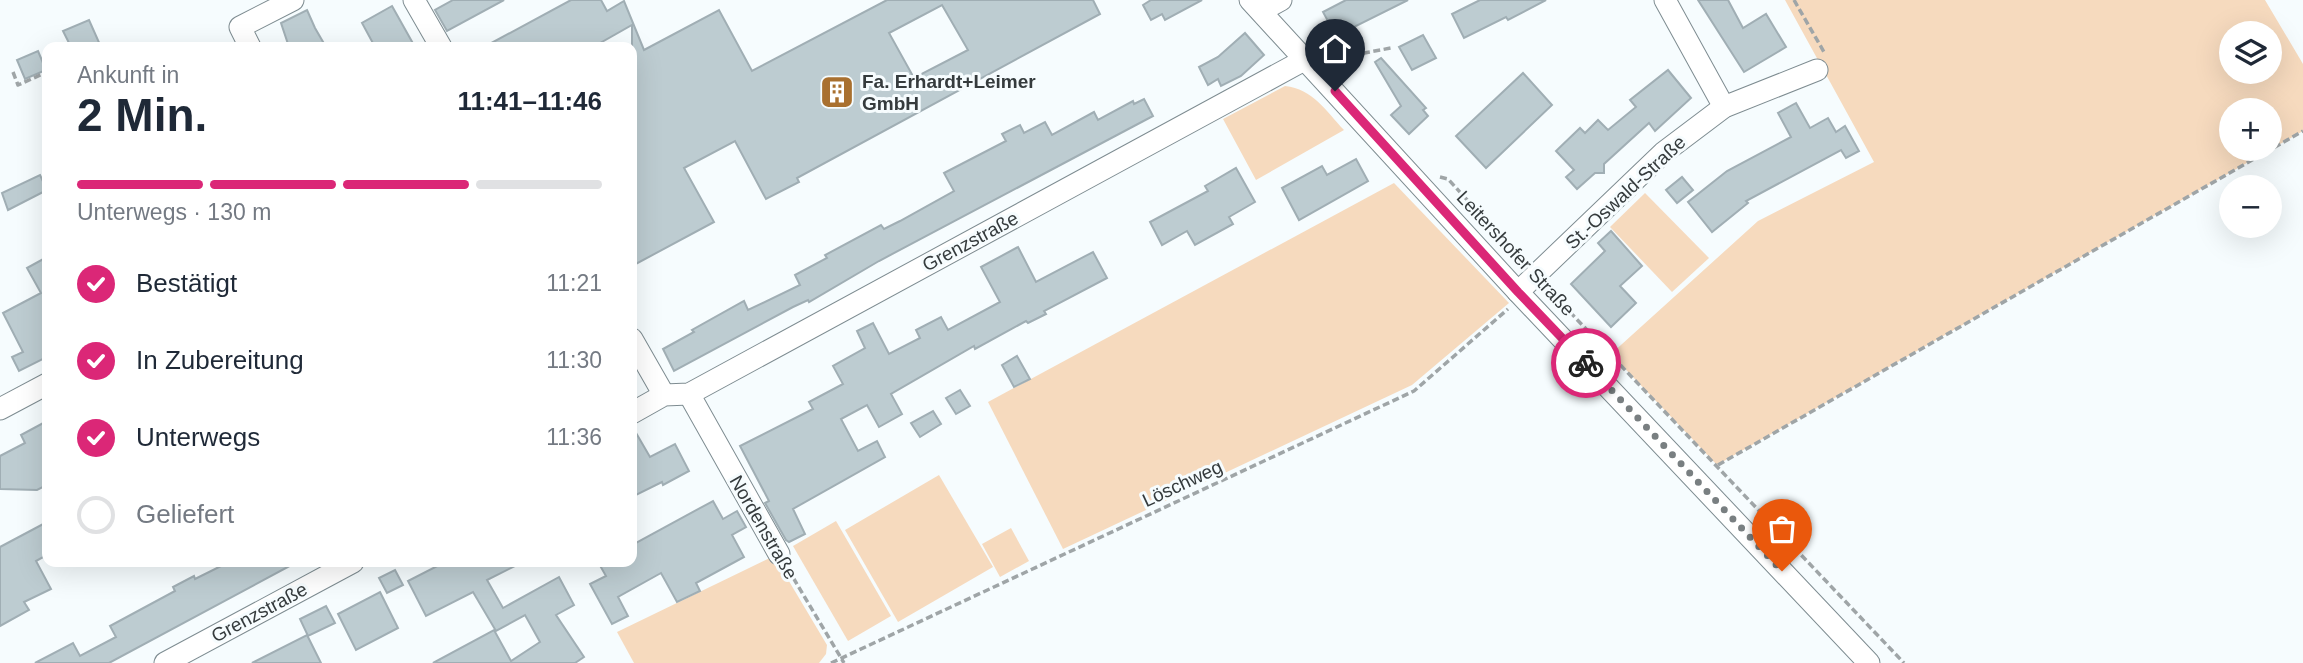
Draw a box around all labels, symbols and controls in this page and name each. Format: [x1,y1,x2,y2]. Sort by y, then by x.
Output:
pin [1305,19,1365,91]
map controls [2219,21,2282,238]
button: layers [2219,21,2282,84]
icon: home [1316,30,1354,68]
text: Ankunft in [77,62,179,88]
place label: Fa. Erhardt+Leimer GmbH [862,71,1036,114]
building icon: Fa. Erhardt+Leimer GmbH [818,73,856,111]
text: 11:41–11:46 [457,86,602,116]
text: 2 Min. [77,89,207,141]
button: + [2219,98,2282,161]
street label: St.-Oswald-Straße [1561,131,1690,253]
button: − [2219,175,2282,238]
street label: Leitershofer Straße [1452,187,1579,320]
text: Unterwegs · 130 m [77,199,271,225]
street label: Grenzstraße [919,207,1022,275]
icon: check [77,265,115,303]
text: Bestätigt [136,268,237,298]
text: 11:21 [546,270,602,296]
courier [1551,328,1621,398]
icon: check [77,342,115,380]
icon: bike [1567,344,1605,382]
text: In Zubereitung [136,345,304,375]
text: 11:30 [546,347,602,373]
icon: check [77,419,115,457]
text: Unterwegs [136,422,260,452]
text: 11:36 [546,424,602,450]
street label: Löschweg [1139,456,1225,511]
street label: Nordenstraße [725,472,802,583]
text: Geliefert [136,499,234,529]
pin [1752,499,1812,571]
icon: bag [1763,510,1801,548]
street label: Grenzstraße [208,578,311,646]

